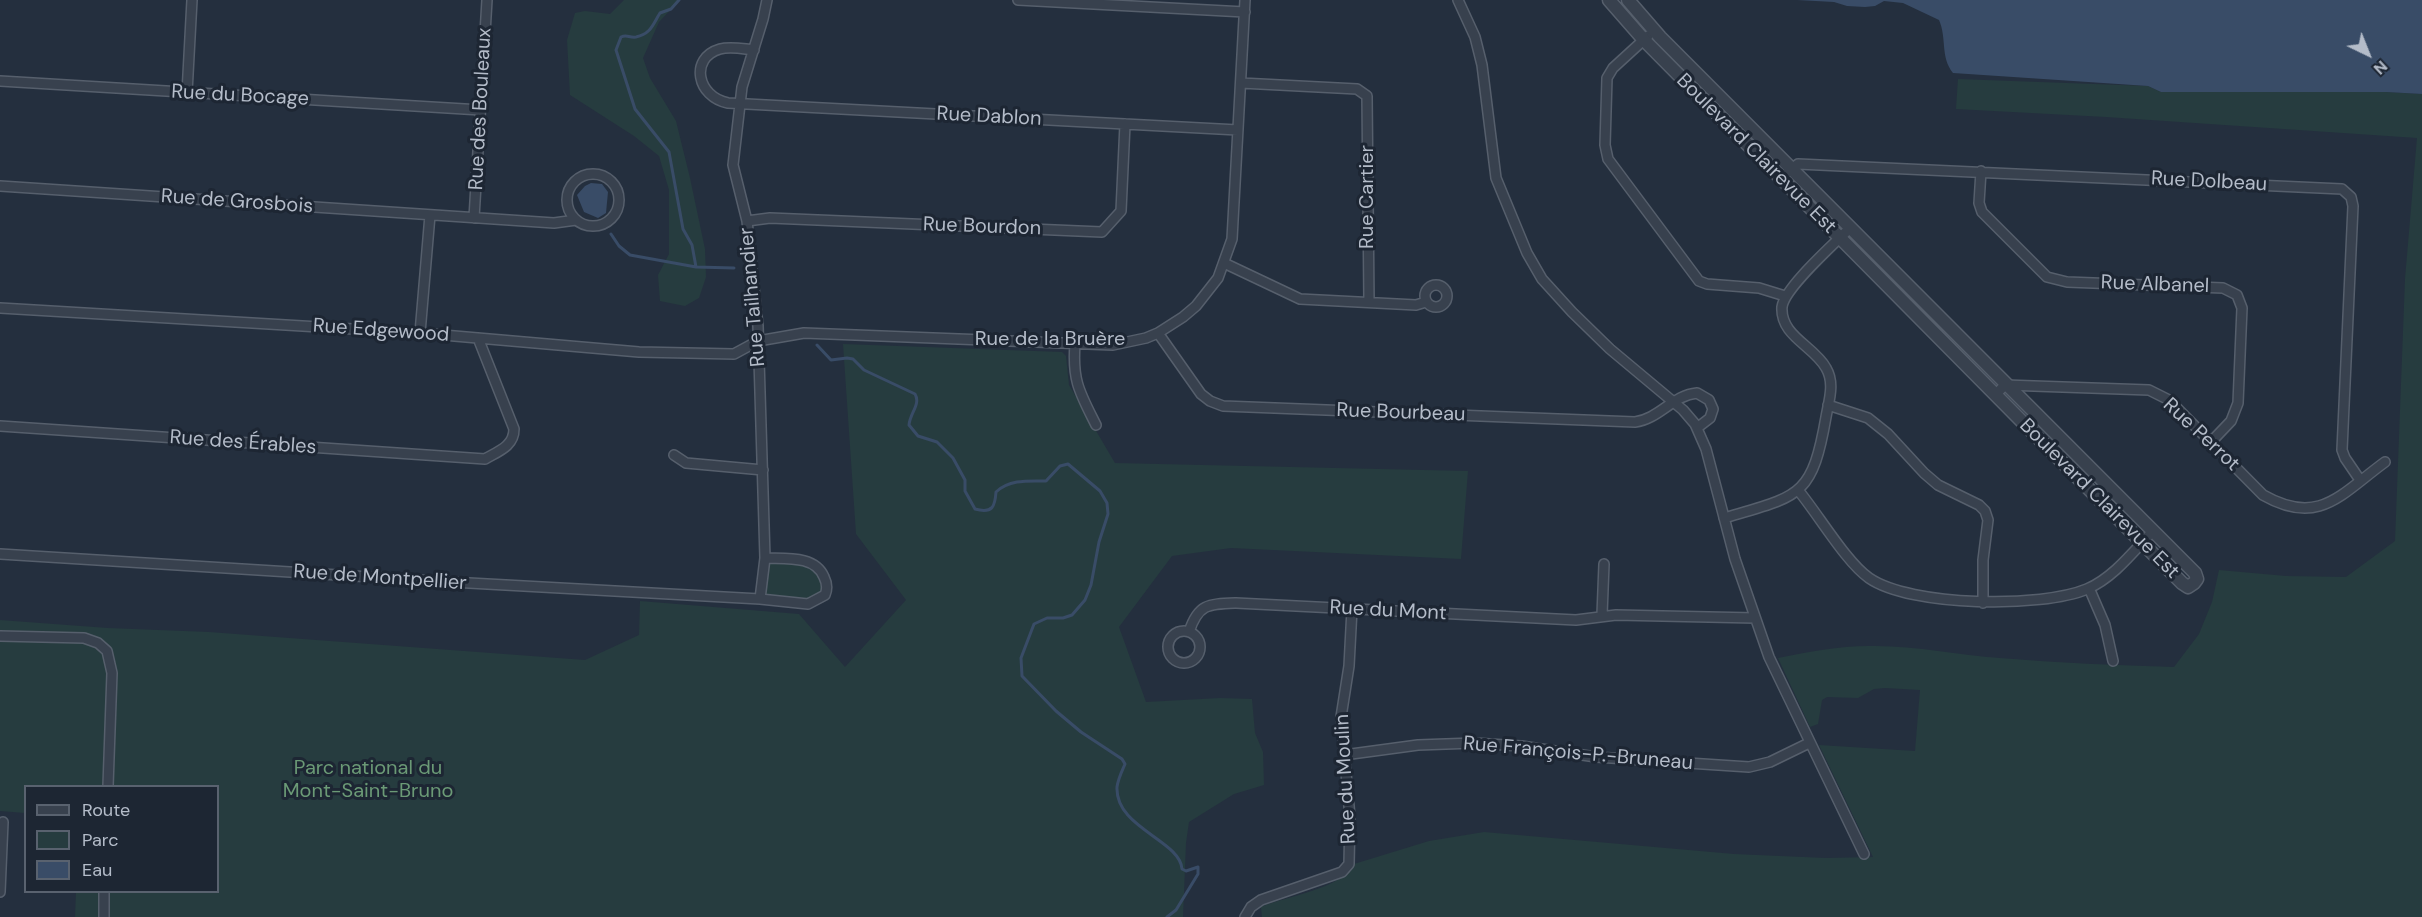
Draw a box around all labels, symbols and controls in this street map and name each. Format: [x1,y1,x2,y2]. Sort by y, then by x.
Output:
north arrow [2338,24,2398,84]
street label: Rue des Bouleaux [465,27,497,191]
text: N [2369,56,2392,79]
street label: Boulevard Clairevue Est [1671,69,1841,239]
street label: Rue du Bocage [171,80,309,112]
street label: Rue Dablon [936,102,1042,132]
street label: Rue Cartier [1356,145,1380,249]
street label: Rue Dolbeau [2150,167,2268,197]
street label: Rue de Grosbois [160,185,314,219]
street label: Rue Bourdon [922,213,1042,241]
street label: Rue Tailhandier [735,226,771,368]
street label: Rue Albanel [2100,271,2210,299]
street label: Rue Edgewood [312,314,450,348]
street label: Rue de la Bruère [975,328,1125,352]
street label: Rue Perrot [2158,393,2244,477]
street label: Rue Bourbeau [1336,399,1466,427]
street label: Boulevard Clairevue Est [2014,414,2184,584]
street label: Rue des Érables [169,426,317,460]
street label: Rue de Montpellier [293,560,467,596]
street label: Rue du Mont [1329,596,1447,626]
street label: Rue du Moulin [1331,713,1361,845]
street label: Rue François-P.-Bruneau [1462,732,1694,776]
park label: Parc national du Mont-Saint-Bruno [283,757,453,804]
legend [24,785,219,893]
text: Route [82,798,130,822]
text: Parc [82,828,118,852]
text: Eau [82,858,112,882]

